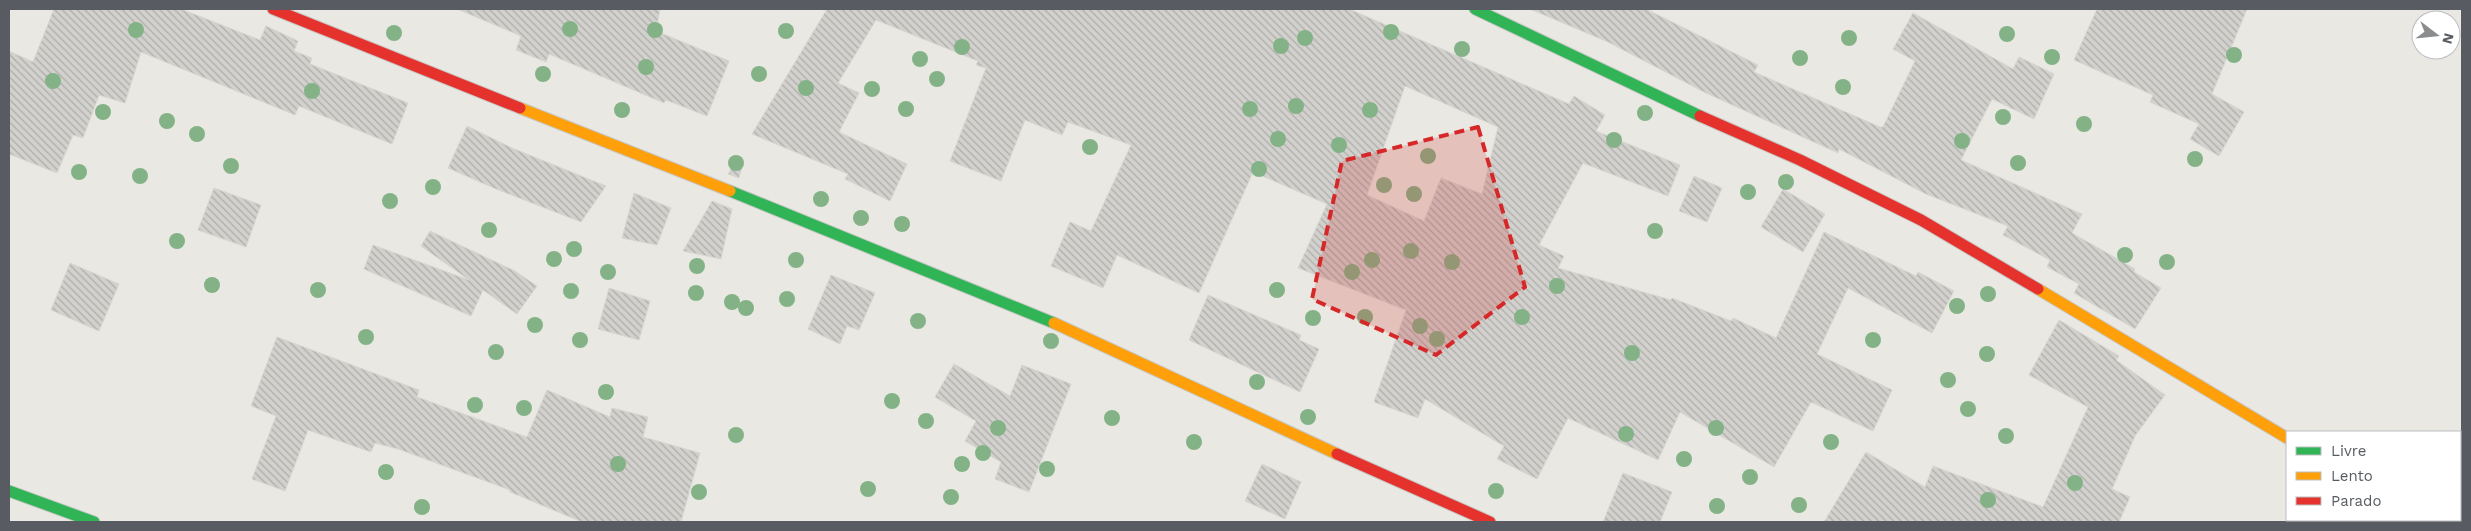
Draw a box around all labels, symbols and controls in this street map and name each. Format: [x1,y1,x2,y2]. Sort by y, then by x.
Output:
north arrow [2411,10,2461,60]
text: N [2439,31,2458,46]
legend [2286,431,2461,521]
text: Livre [2331,442,2366,460]
text: Lento [2331,467,2373,485]
text: Parado [2331,492,2381,510]

